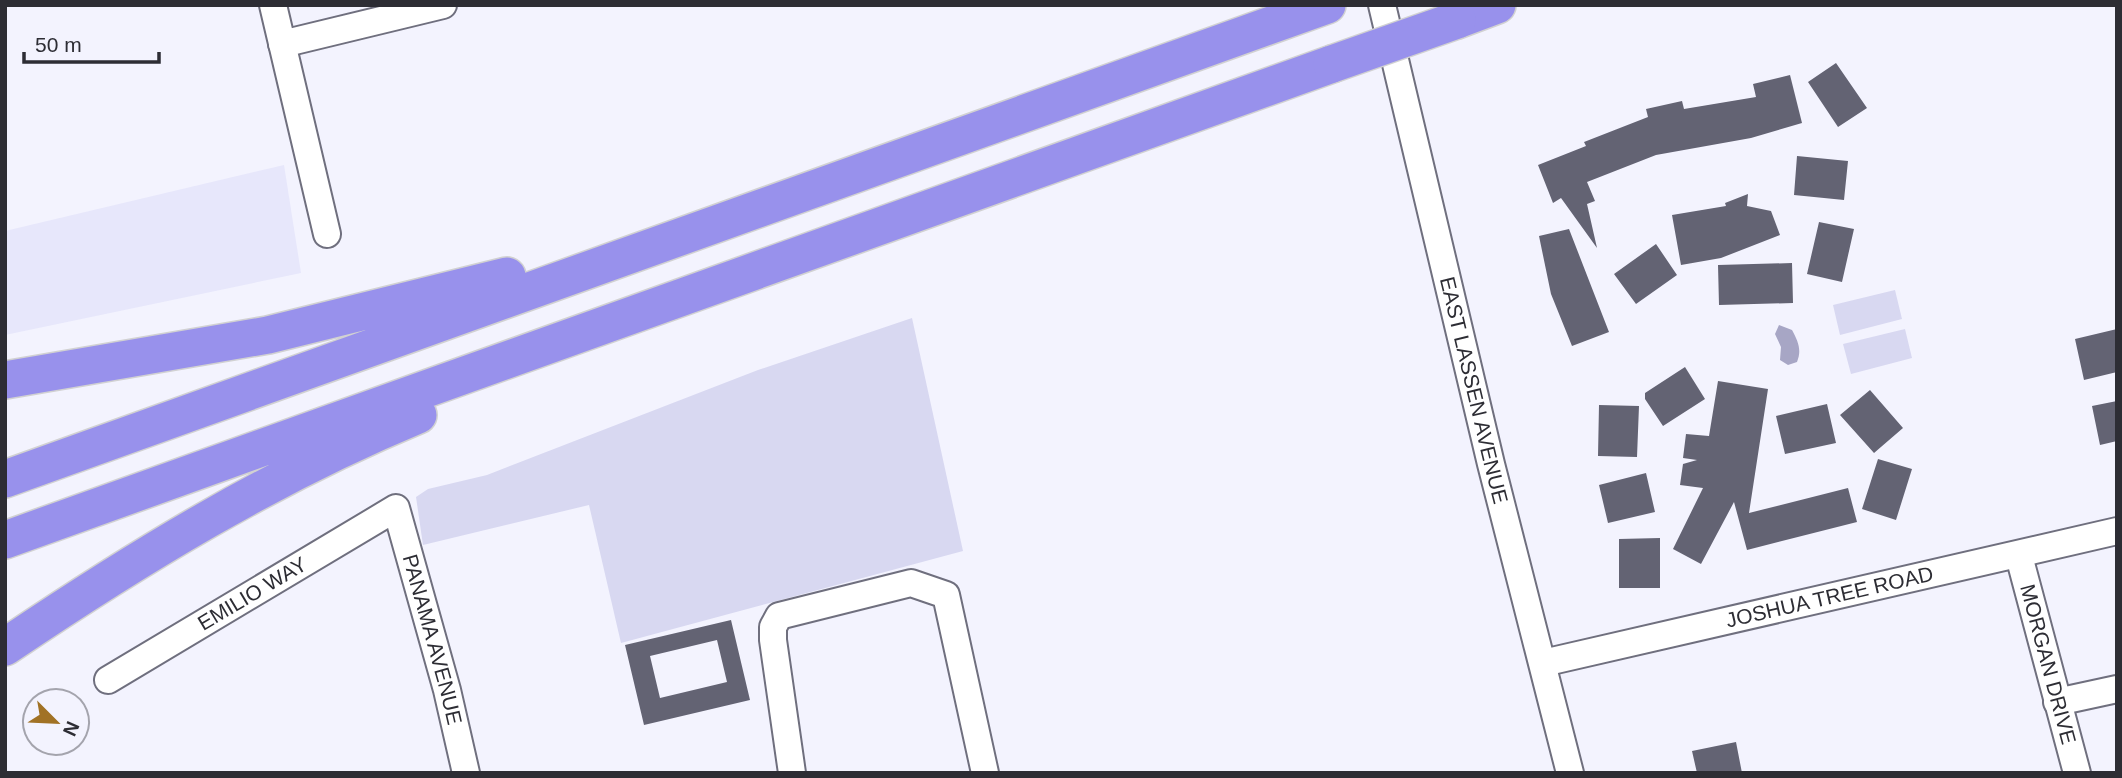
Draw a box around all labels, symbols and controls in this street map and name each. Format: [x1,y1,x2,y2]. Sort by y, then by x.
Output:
scale bar [24,21,159,65]
text: 50 m [35,33,82,56]
street label: EAST LASSEN AVENUE [1436,274,1513,506]
street label: EMILIO WAY [193,552,311,635]
street label: PANAMA AVENUE [399,552,467,727]
street label: JOSHUA TREE ROAD [1723,562,1935,632]
street label: MORGAN DRIVE [2016,582,2081,747]
north arrow [21,687,91,757]
text: N [59,718,83,739]

